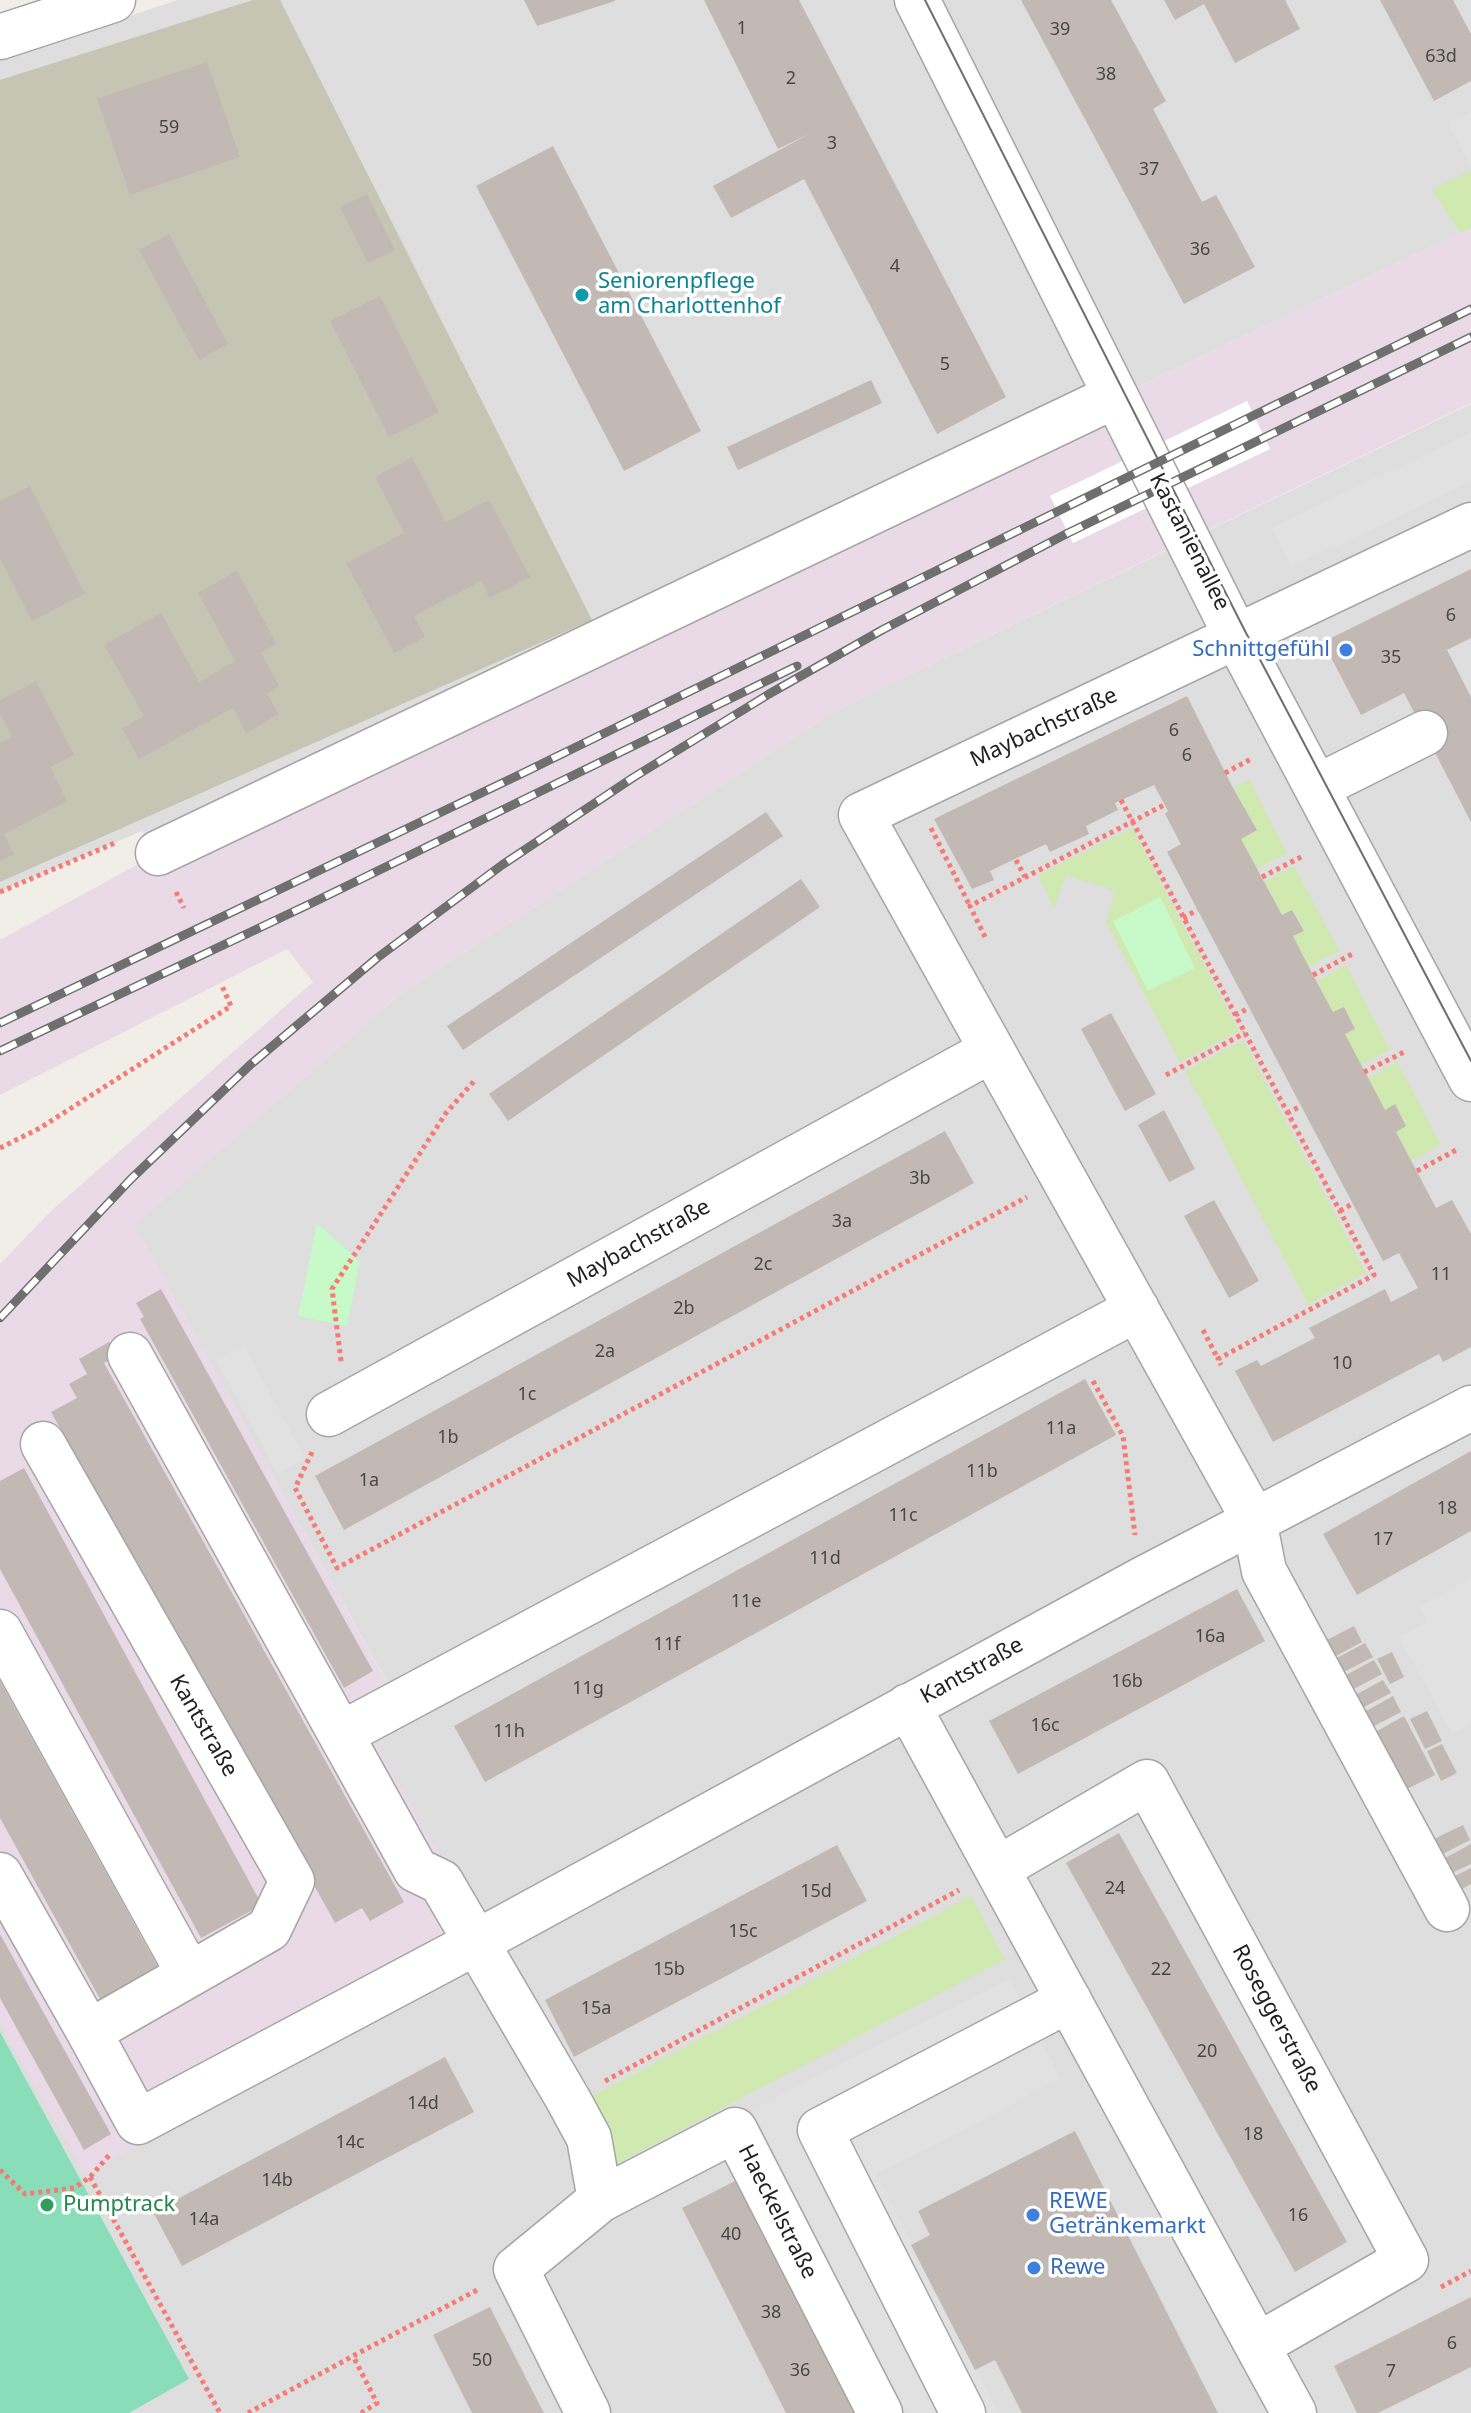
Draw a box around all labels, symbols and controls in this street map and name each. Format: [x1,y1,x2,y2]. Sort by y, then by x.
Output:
house number: 1 [737,18,747,40]
house number: 39 [1050,19,1070,41]
house number: 63d [1425,46,1457,68]
house number: 38 [1096,64,1116,86]
house number: 2 [786,68,796,90]
house number: 59 [159,117,179,139]
house number: 3 [827,133,837,155]
house number: 37 [1139,159,1159,181]
house number: 36 [1190,239,1210,261]
house number: 4 [890,256,900,278]
place label: Seniorenpflege am Charlottenhof [598,269,781,320]
marker: Seniorenpflege am Charlottenhof [573,286,591,304]
house number: 5 [940,354,950,376]
street label: Kastanienallee [1143,469,1235,615]
house number: 6 [1446,605,1456,627]
place label: Schnittgefühl [1192,637,1330,663]
marker: Schnittgefühl [1337,641,1355,659]
house number: 35 [1381,647,1401,669]
street label: Maybachstraße [966,682,1122,774]
house number: 6 [1169,720,1179,742]
house number: 6 [1182,745,1192,767]
house number: 3b [909,1168,931,1190]
street label: Maybachstraße [563,1194,715,1294]
house number: 3a [832,1211,852,1233]
house number: 2c [754,1254,772,1276]
house number: 11 [1431,1264,1451,1286]
house number: 2b [673,1298,695,1320]
house number: 2a [595,1341,615,1363]
house number: 10 [1332,1353,1352,1375]
house number: 1c [518,1384,536,1406]
house number: 11a [1046,1418,1076,1440]
house number: 1b [437,1427,459,1449]
house number: 11b [966,1461,998,1483]
house number: 1a [359,1470,379,1492]
house number: 18 [1437,1498,1457,1520]
house number: 11c [888,1505,918,1527]
house number: 17 [1373,1529,1393,1551]
house number: 11d [809,1548,841,1570]
house number: 11e [731,1591,761,1613]
house number: 16a [1195,1626,1225,1648]
street label: Kantstraße [916,1632,1028,1710]
house number: 11f [654,1634,680,1656]
street label: Kantstraße [163,1670,243,1782]
house number: 16b [1111,1671,1143,1693]
house number: 11g [572,1678,604,1700]
house number: 16c [1030,1715,1060,1737]
house number: 11h [493,1721,525,1743]
house number: 24 [1105,1878,1125,1900]
house number: 15d [800,1881,832,1903]
house number: 15c [728,1921,758,1943]
street label: Roseggerstraße [1226,1940,1326,2098]
house number: 15b [653,1959,685,1981]
house number: 22 [1151,1959,1171,1981]
house number: 15a [581,1998,611,2020]
house number: 20 [1197,2041,1217,2063]
house number: 14d [407,2093,439,2115]
house number: 18 [1243,2124,1263,2146]
house number: 14c [335,2132,365,2154]
street label: Haeckelstraße [732,2140,822,2284]
house number: 14b [261,2170,293,2192]
place label: REWE Getränkemarkt [1049,2189,1206,2240]
place label: Pumptrack [63,2192,175,2218]
marker: Pumptrack [38,2196,56,2214]
house number: 16 [1288,2205,1308,2227]
marker: REWE Getränkemarkt [1024,2206,1042,2224]
house number: 14a [189,2209,219,2231]
house number: 40 [721,2224,741,2246]
place label: Rewe [1050,2255,1105,2281]
marker: Rewe [1025,2259,1043,2277]
house number: 38 [761,2302,781,2324]
house number: 6 [1447,2333,1457,2355]
house number: 50 [472,2350,492,2372]
house number: 36 [790,2360,810,2382]
house number: 7 [1386,2361,1396,2383]

